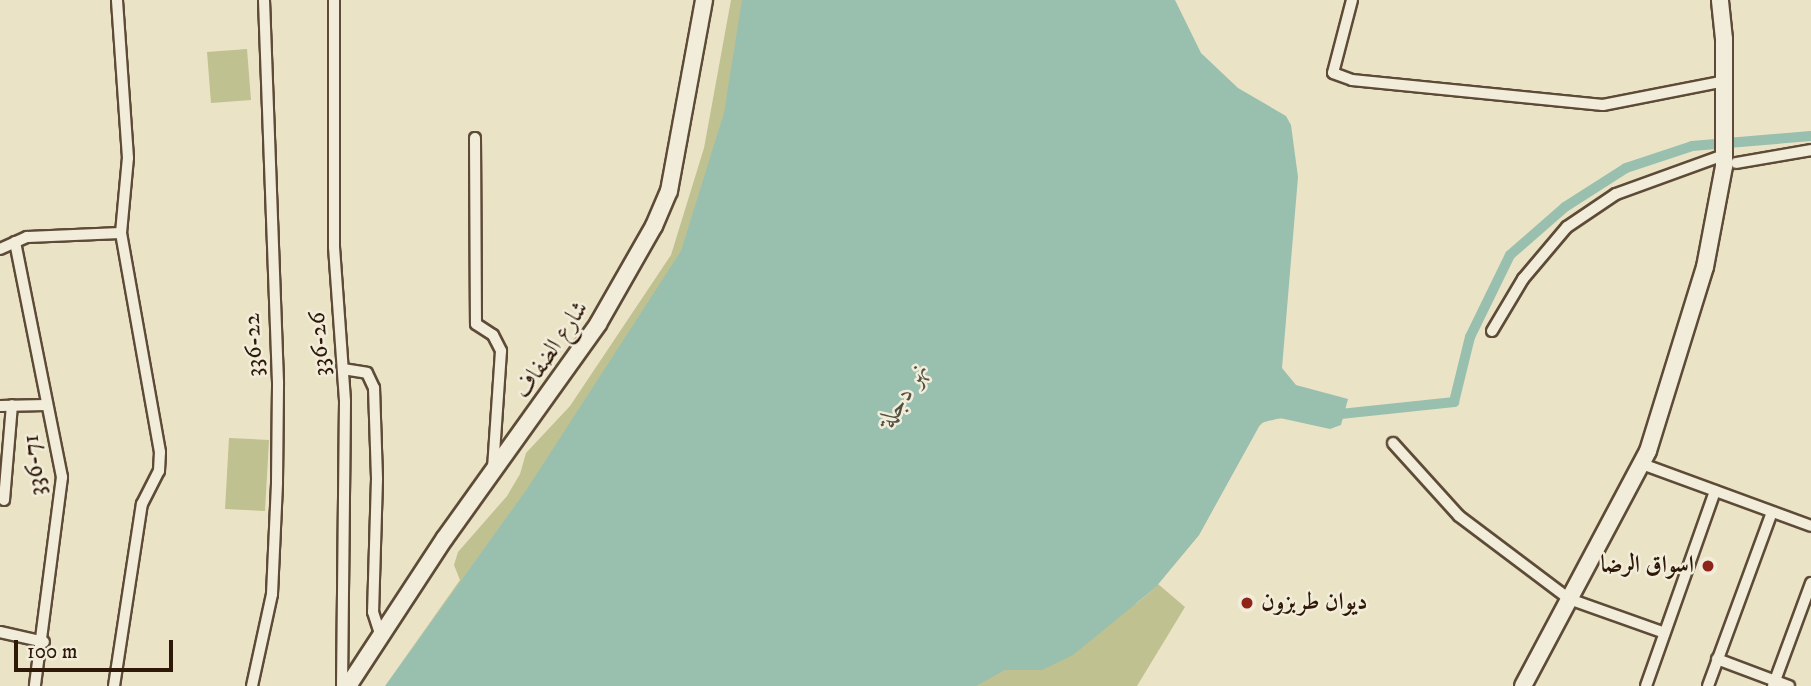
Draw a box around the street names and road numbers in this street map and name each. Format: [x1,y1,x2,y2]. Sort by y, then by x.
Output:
street label: شارع الضفاف [509,296,595,404]
street label: 336-26 [303,311,337,377]
street label: 336-22 [238,312,270,378]
street label: 336-71 [17,433,53,497]

